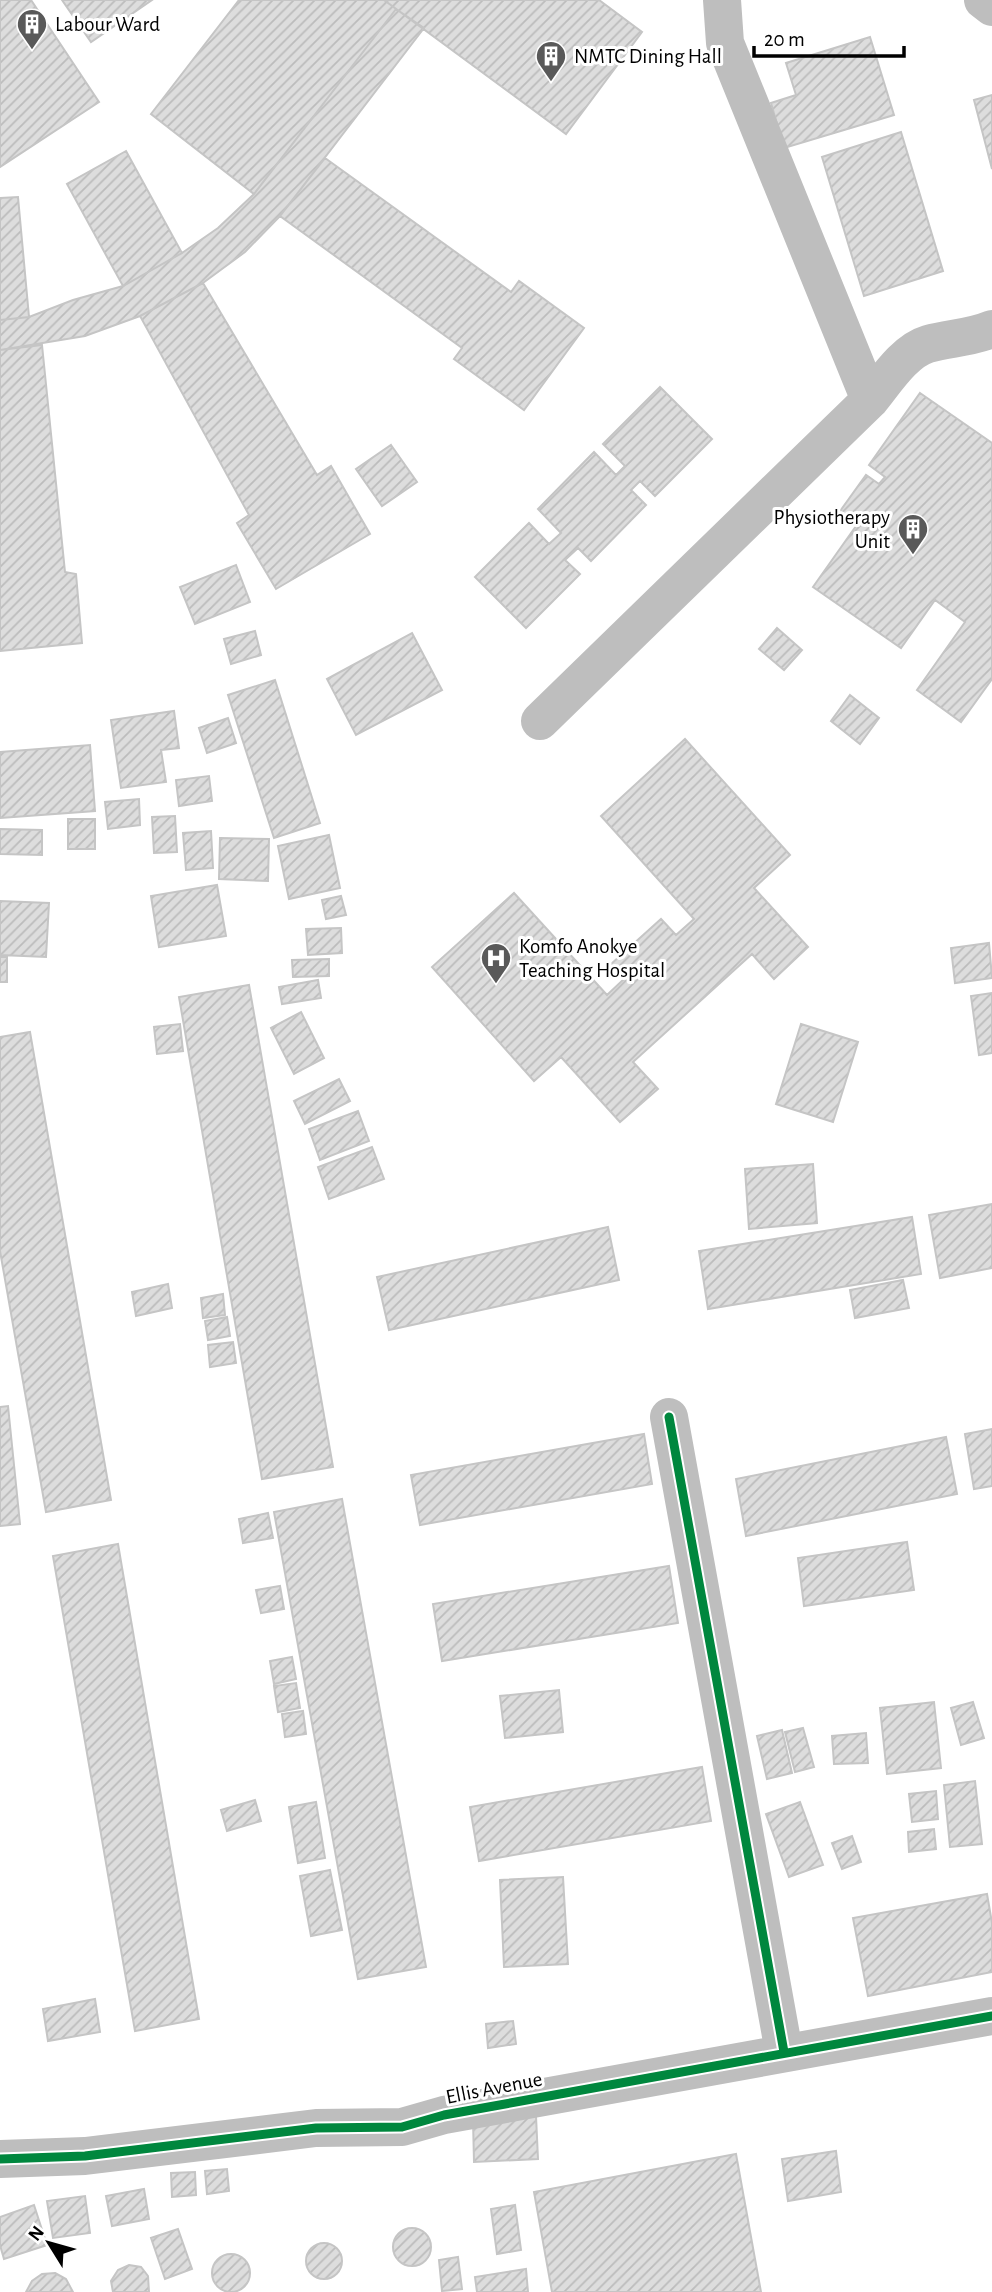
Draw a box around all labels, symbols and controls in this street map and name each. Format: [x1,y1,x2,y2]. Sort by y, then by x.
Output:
building icon: Labour Ward [15,7,49,51]
place label: Labour Ward [55,14,160,35]
scale bar [754,14,904,58]
text: 20 m [764,29,805,50]
building icon: NMTC Dining Hall [534,39,568,83]
place label: NMTC Dining Hall [574,46,722,67]
place label: Physiotherapy Unit [773,507,890,552]
building icon: Physiotherapy Unit [896,512,930,556]
place label: Komfo Anokye Teaching Hospital [519,936,665,981]
hospital icon: Komfo Anokye Teaching Hospital [479,941,513,985]
street label: Ellis Avenue [444,2068,544,2108]
north arrow [14,2208,84,2278]
text: N [25,2223,48,2245]

